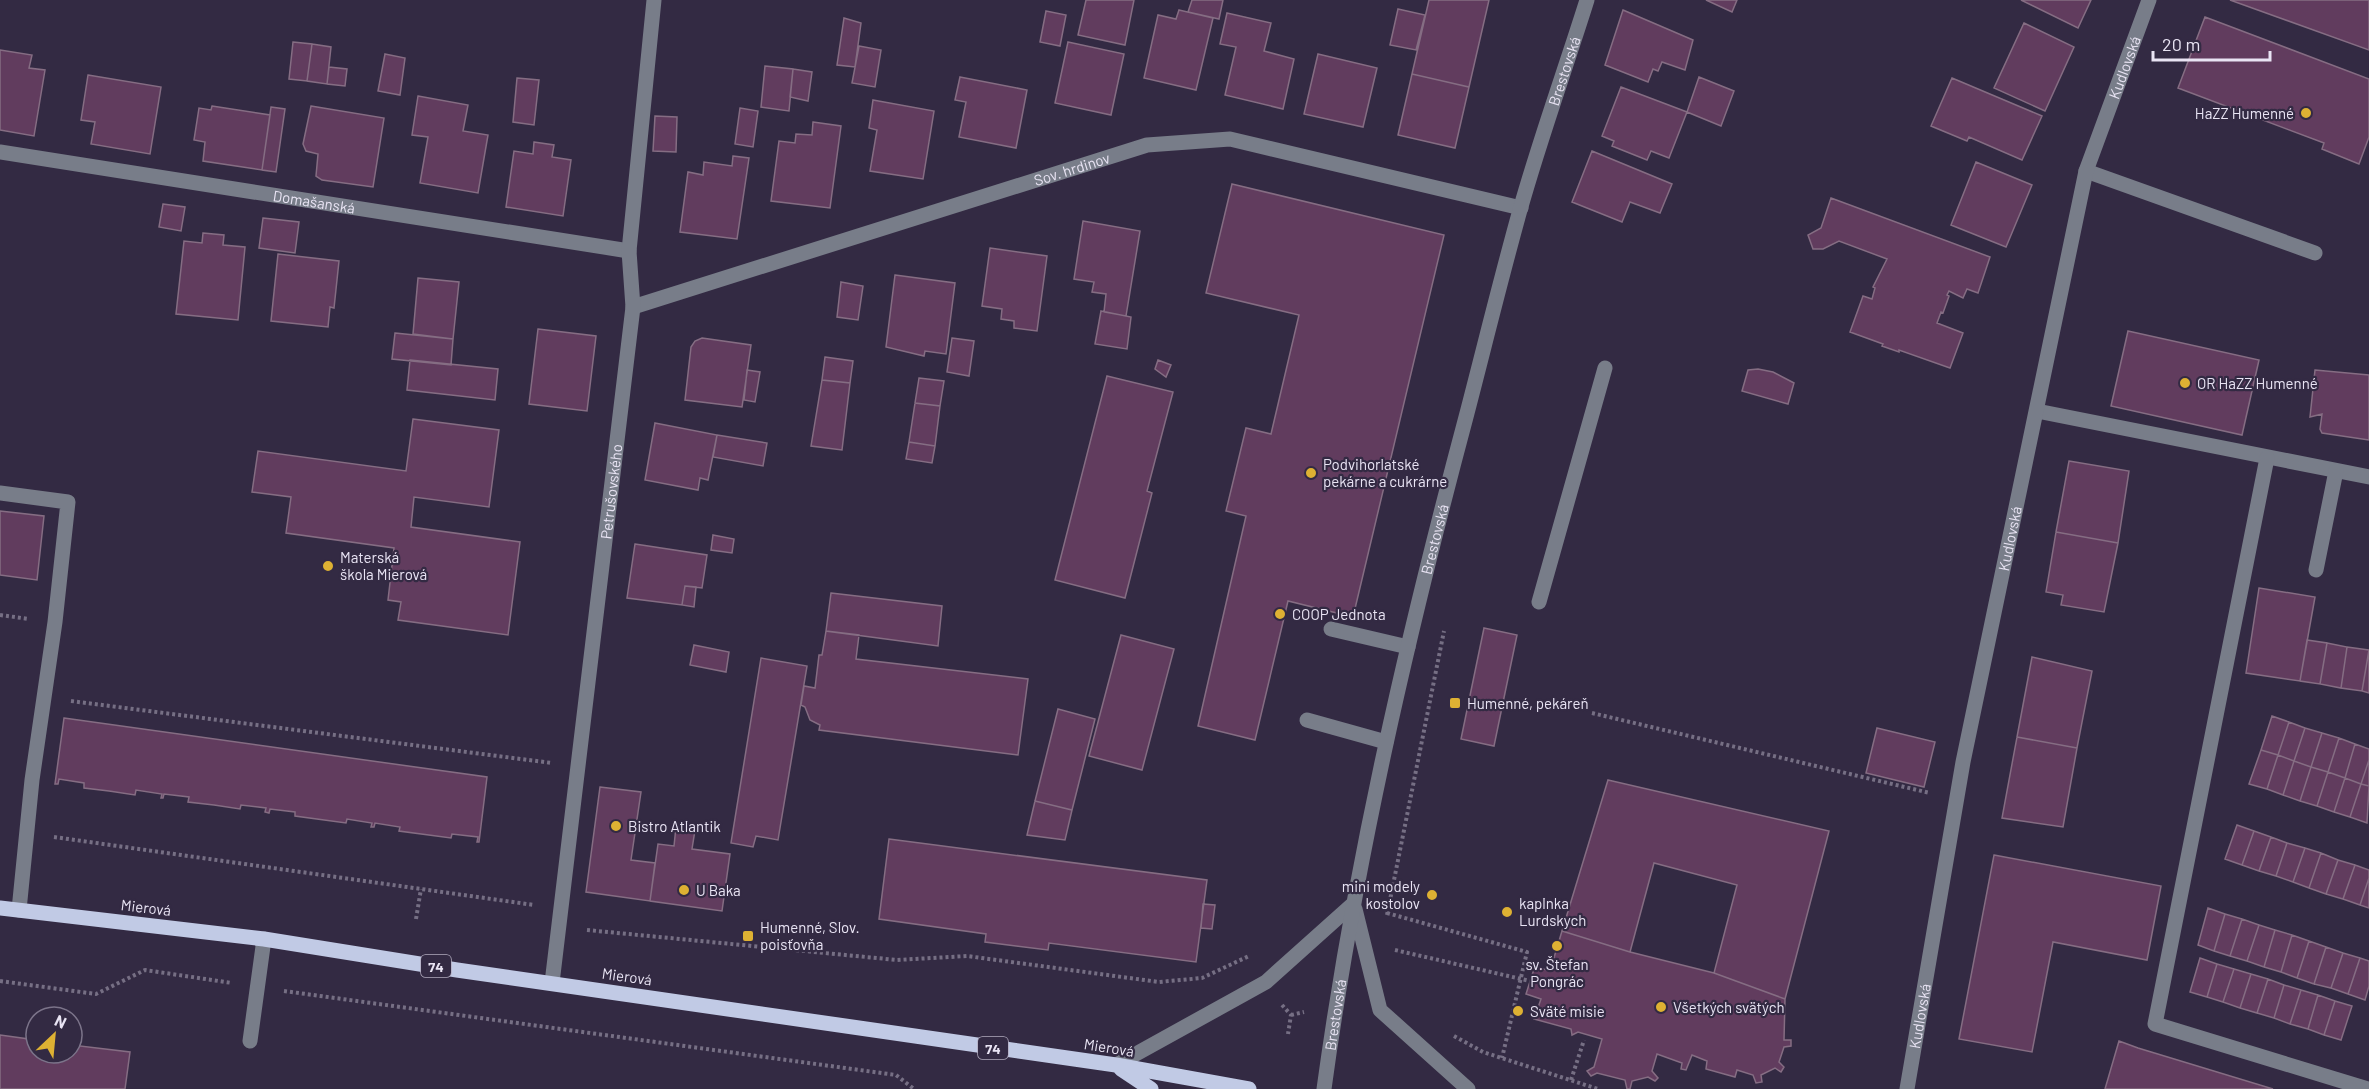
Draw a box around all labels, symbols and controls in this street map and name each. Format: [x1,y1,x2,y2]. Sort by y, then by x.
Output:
scale bar [2153,24,2270,62]
street label: Kudlovská [2104,33,2144,101]
text: 20 m [2162,33,2200,55]
street label: Brestovská [1544,34,1584,108]
place label: HaZZ Humenné [2195,104,2294,122]
marker: HaZZ Humenné [2299,106,2313,120]
street label: Sov. hrdinov [1031,148,1112,189]
street label: Domašanská [272,186,356,217]
place label: OR HaZZ Humenné [2197,374,2318,392]
marker: OR HaZZ Humenné [2178,376,2192,390]
street label: Petrušovského [596,443,626,540]
place label: Podvihorlatské pekárne a cukrárne [1323,455,1447,490]
marker: Podvihorlatské pekárne a cukrárne [1304,466,1318,480]
street label: Brestovská [1417,502,1452,576]
street label: Kudlovská [1994,505,2025,573]
place label: Materská škola Mierová [340,548,427,583]
marker: Materská škola Mierová [321,559,335,573]
place label: COOP Jednota [1292,605,1386,623]
marker: COOP Jednota [1273,607,1287,621]
place label: Humenné, pekáreň [1467,694,1589,712]
marker: Humenné, pekáreň [1448,696,1462,710]
place label: Bistro Atlantik [628,817,721,835]
marker: Bistro Atlantik [609,819,623,833]
place label: mini modely kostolov [1342,877,1420,912]
place label: U Baka [696,881,741,899]
marker: U Baka [677,883,691,897]
marker: mini modely kostolov [1425,888,1439,902]
place label: kaplnka Lurdskych [1519,894,1586,929]
street label: Mierová [120,895,172,919]
marker: kaplnka Lurdskych [1500,905,1514,919]
place label: Humenné, Slov. poisťovňa [760,918,860,953]
marker: Humenné, Slov. poisťovňa [741,929,755,943]
marker: sv. Štefan Pongrác [1550,939,1564,953]
road number: 74 [421,955,451,977]
place label: sv. Štefan Pongrác [1525,955,1589,990]
street label: Mierová [601,964,653,988]
street label: Brestovská [1321,978,1349,1052]
street label: Kudlovská [1905,982,1934,1050]
place label: Všetkých svätých [1673,998,1785,1016]
marker: Všetkých svätých [1654,1000,1668,1014]
place label: Sväté misie [1530,1002,1605,1020]
marker: Sväté misie [1511,1004,1525,1018]
north arrow [24,1005,84,1065]
text: N [52,1010,70,1032]
street label: Mierová [1083,1034,1135,1060]
road number: 74 [978,1037,1008,1059]

